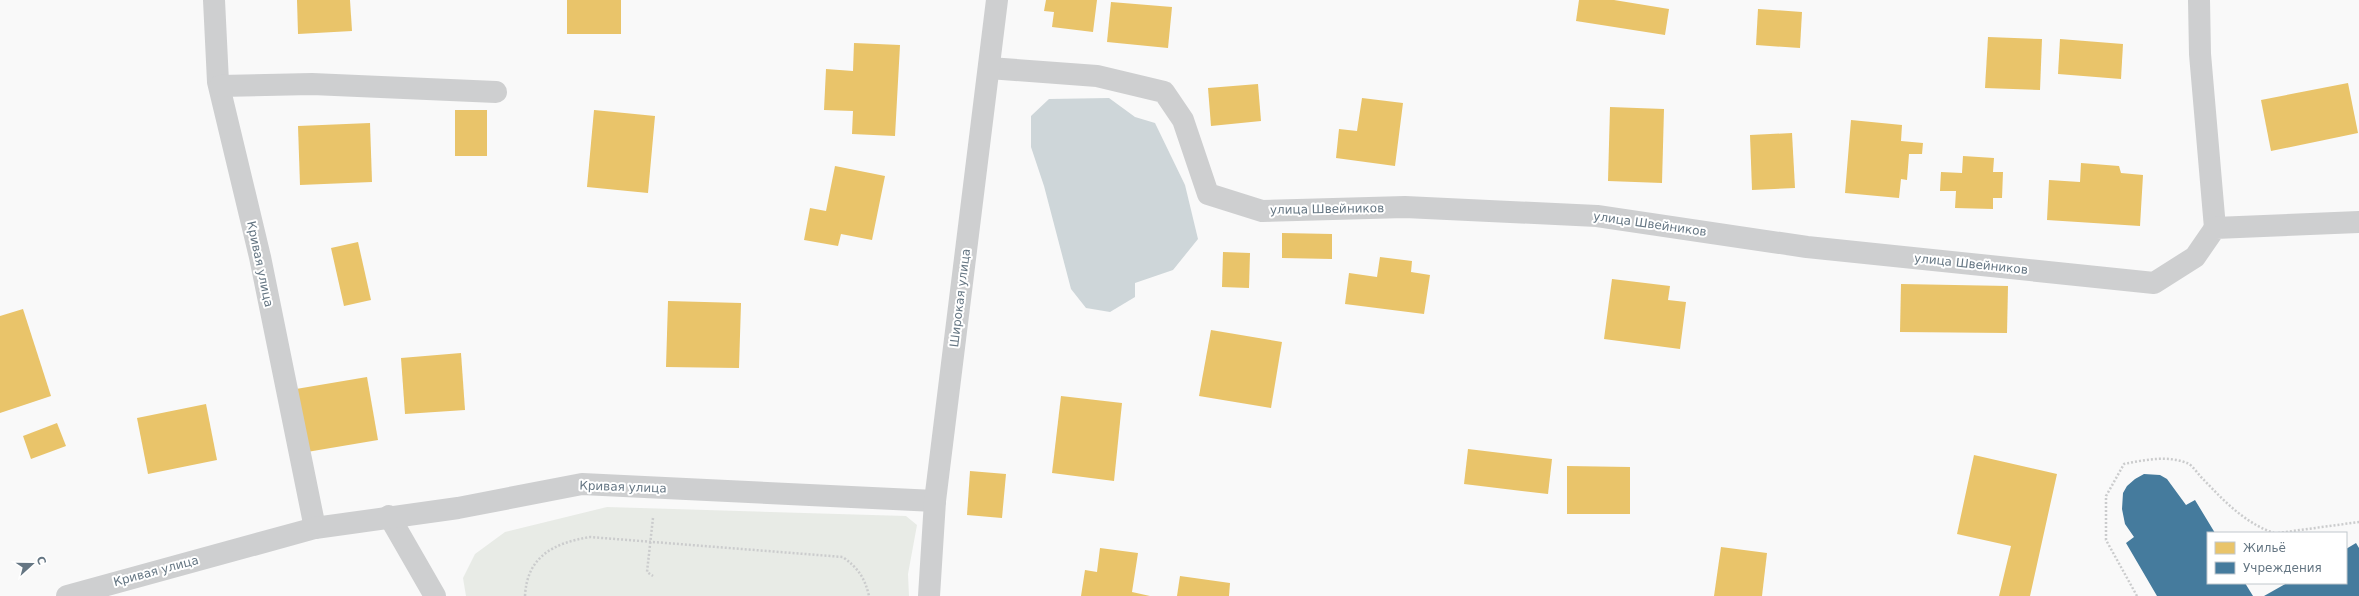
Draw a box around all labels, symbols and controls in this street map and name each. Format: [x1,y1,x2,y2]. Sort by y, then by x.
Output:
street label: улица Швейников [1270,201,1384,217]
street label: улица Швейников [1592,209,1708,239]
street label: Кривая улица [244,220,276,308]
street label: Широкая улица [947,248,973,348]
street label: улица Швейников [1913,251,2029,277]
street label: Кривая улица [579,478,667,496]
legend [2207,532,2347,584]
text: Жильё [2243,541,2286,555]
north arrow [12,544,52,584]
street label: Кривая улица [112,553,200,589]
text: С [33,554,48,567]
text: Учреждения [2243,561,2322,575]

